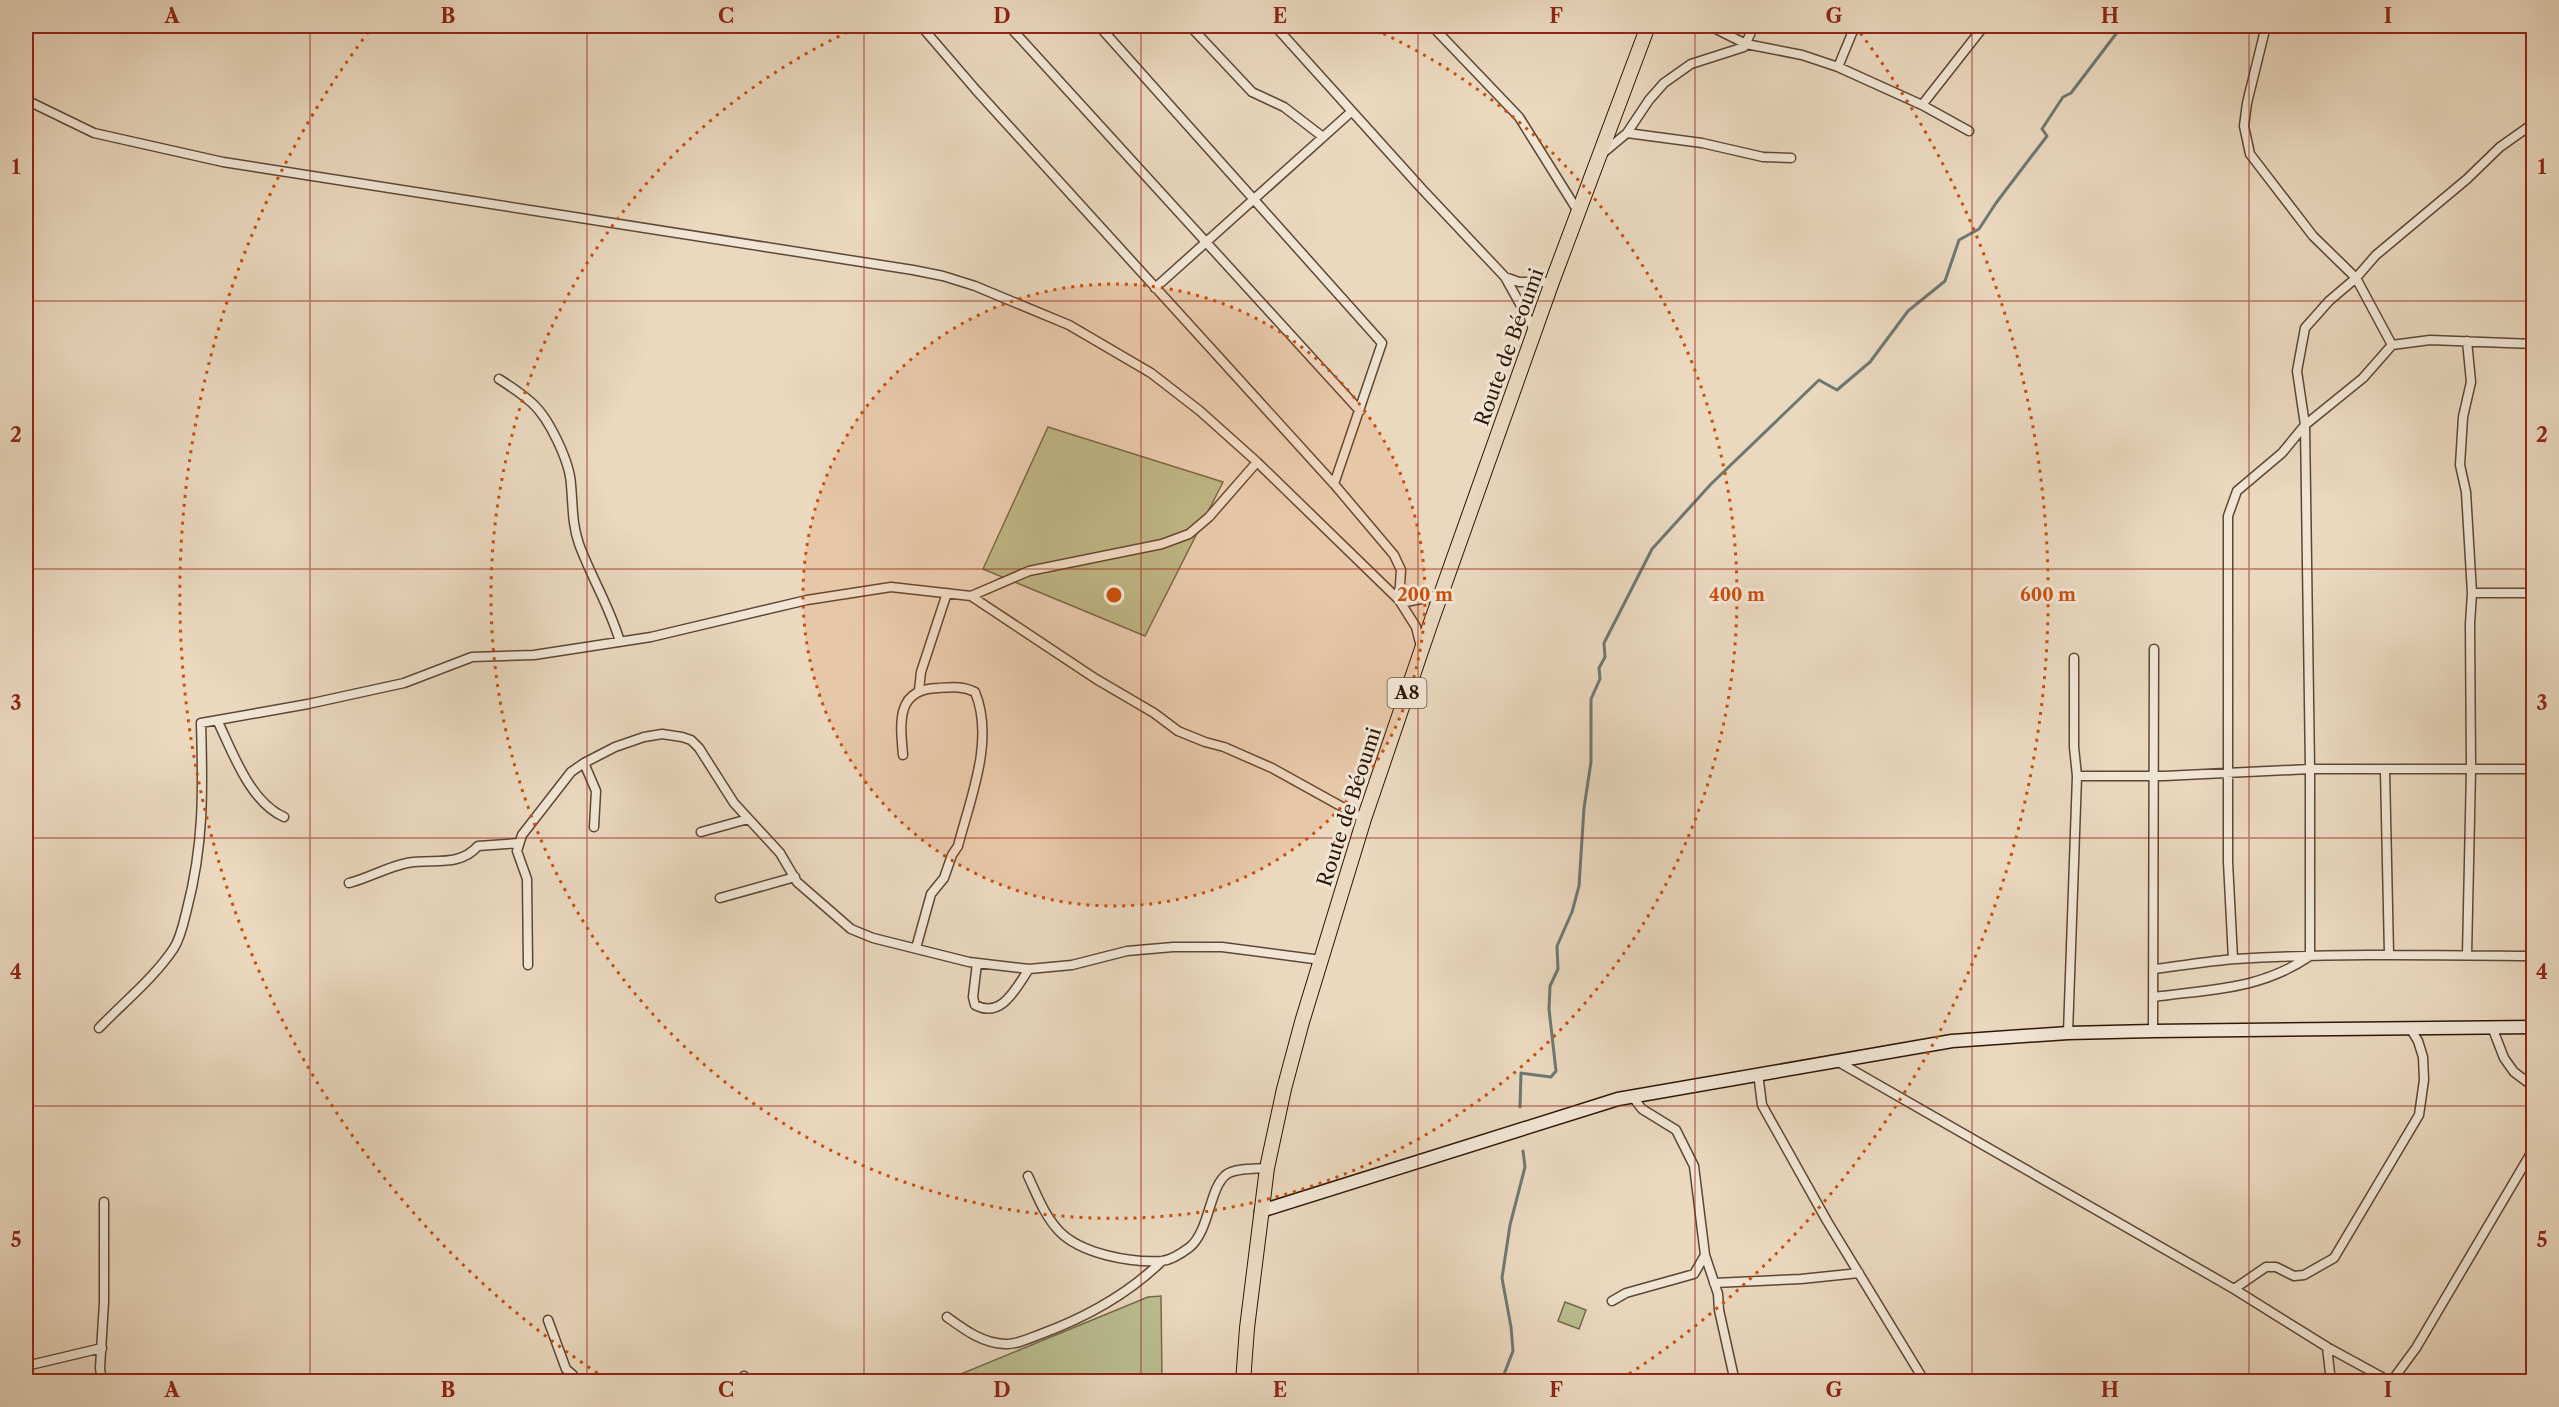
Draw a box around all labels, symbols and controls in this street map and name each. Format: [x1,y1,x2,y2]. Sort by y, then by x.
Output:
text: A [163,4,180,28]
text: B [441,4,456,28]
text: C [718,4,734,28]
text: D [993,4,1011,28]
text: E [1273,4,1287,28]
text: F [1549,4,1563,28]
text: G [1826,4,1843,28]
text: H [2101,4,2119,28]
text: I [2384,4,2392,28]
text: 1 [12,155,21,179]
text: 1 [2538,155,2547,179]
street label: Route de Béoumi [1469,265,1549,429]
text: 2 [10,423,22,447]
text: 2 [2536,423,2548,447]
text: 200 m [1397,584,1453,606]
text: 400 m [1709,584,1765,606]
text: 600 m [2020,584,2076,606]
centre of rings [1104,585,1124,605]
road number: A8 [1388,678,1426,708]
text: 3 [10,691,22,715]
text: 3 [2536,691,2548,715]
street label: Route de Béoumi [1312,724,1386,890]
text: 4 [10,960,22,984]
text: 4 [2536,960,2548,984]
text: 5 [10,1228,22,1252]
text: 5 [2536,1228,2548,1252]
text: A [163,1378,180,1402]
text: B [441,1378,456,1402]
text: C [718,1378,734,1402]
text: D [993,1378,1011,1402]
text: E [1273,1378,1287,1402]
text: F [1549,1378,1563,1402]
text: G [1826,1378,1843,1402]
text: H [2101,1378,2119,1402]
text: I [2384,1378,2392,1402]

